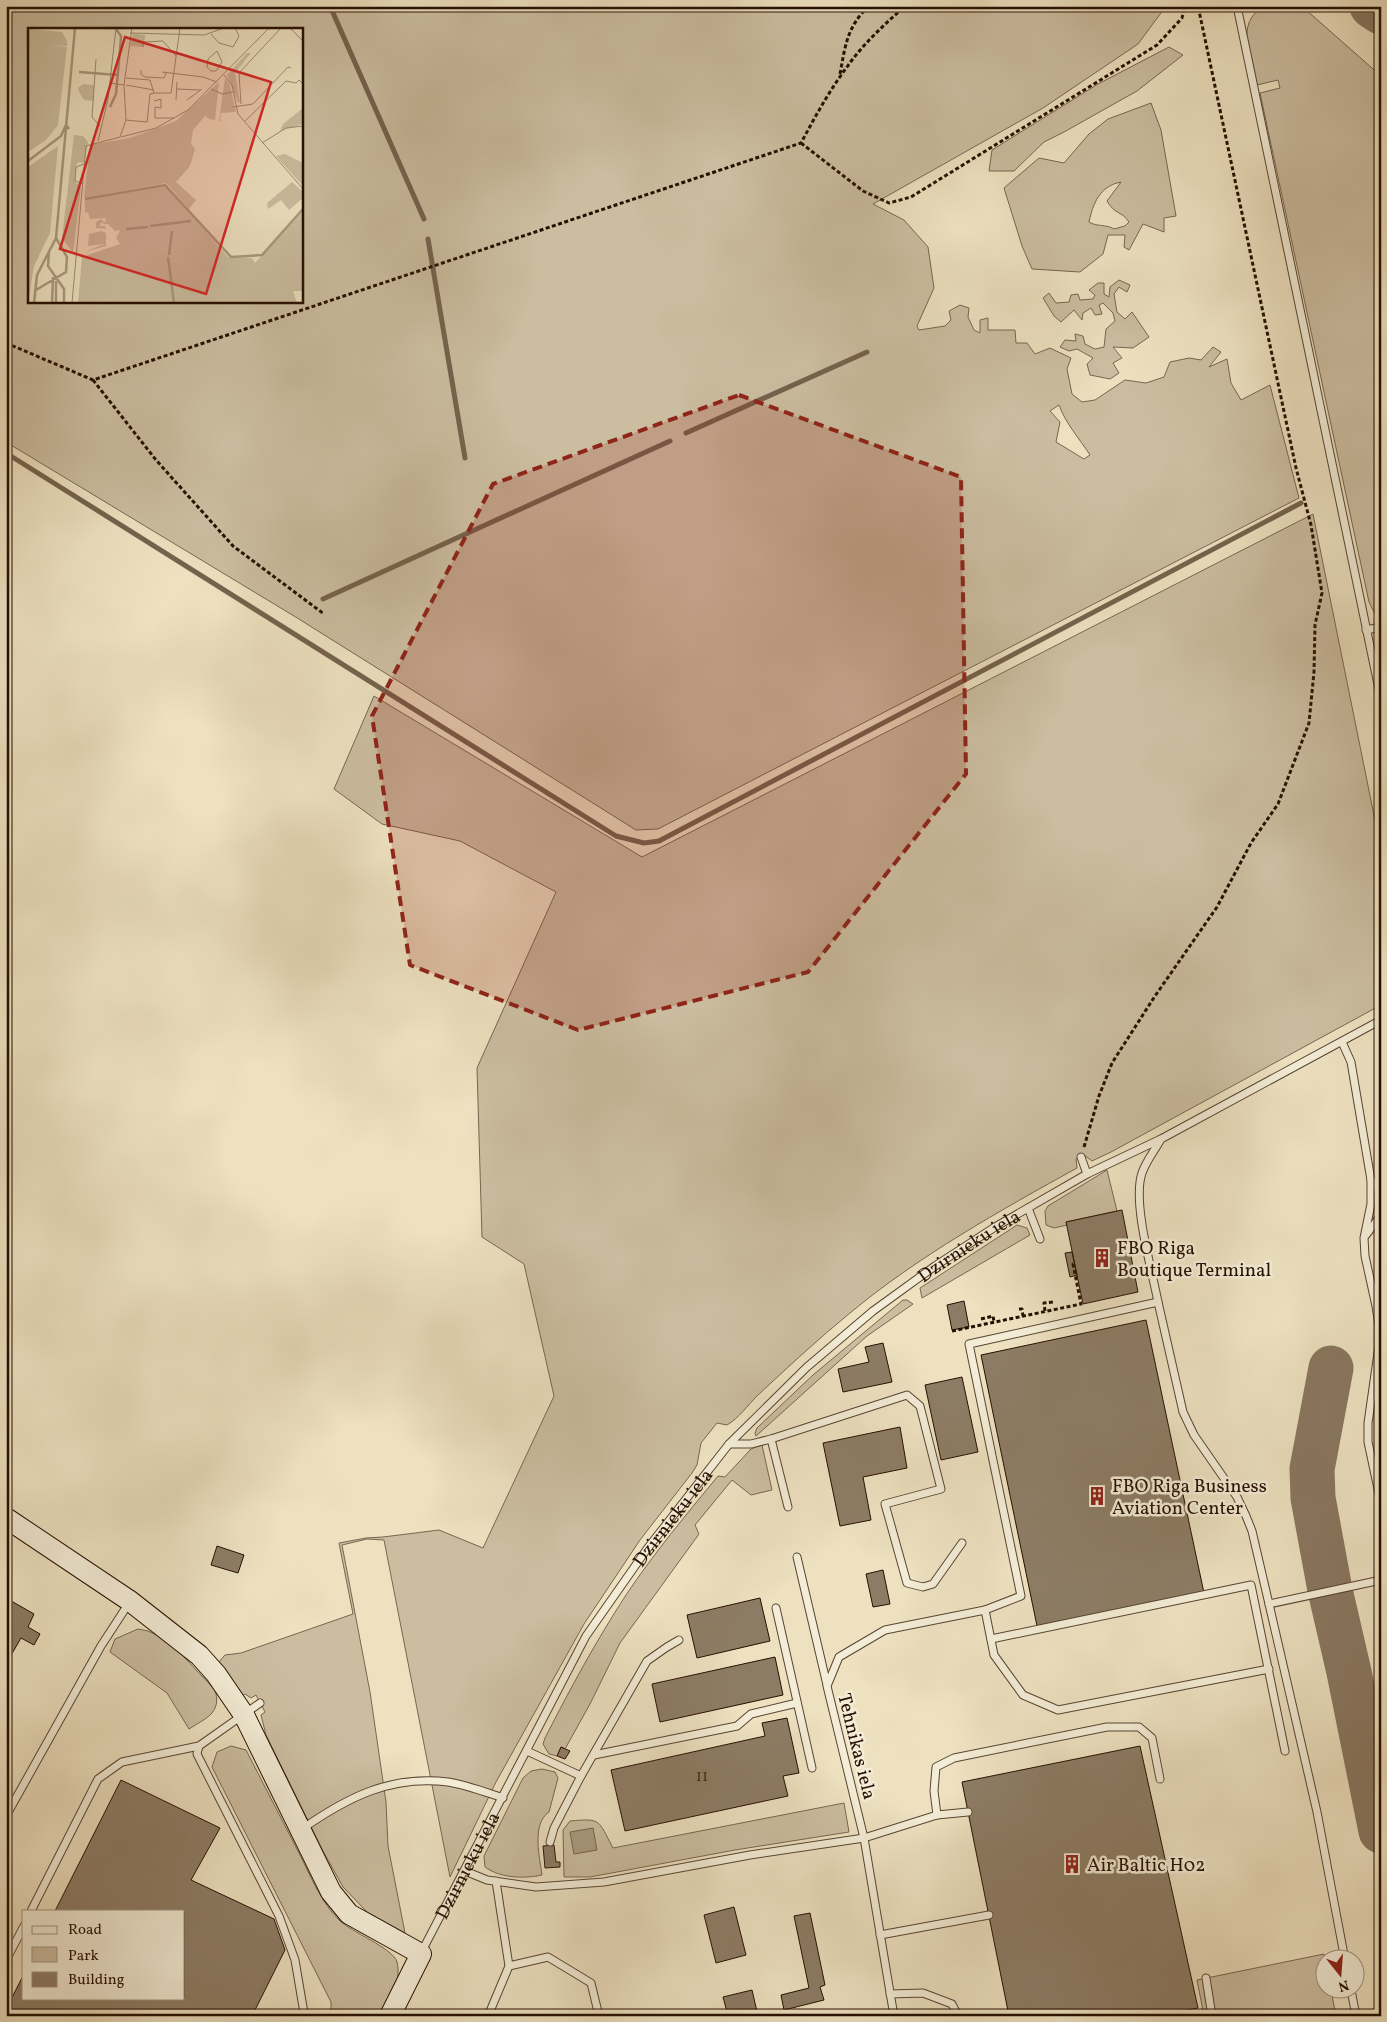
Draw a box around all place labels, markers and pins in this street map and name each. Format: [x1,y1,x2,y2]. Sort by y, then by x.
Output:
place label: FBO Riga Boutique Terminal [1117,1236,1271,1284]
building icon: FBO Riga Boutique Terminal [1091,1247,1113,1269]
place label: FBO Riga Business Aviation Center [1112,1474,1267,1522]
building icon: FBO Riga Business Aviation Center [1086,1485,1108,1507]
building icon: Air Baltic H02 [1061,1853,1083,1875]
place label: Air Baltic H02 [1087,1853,1205,1879]

